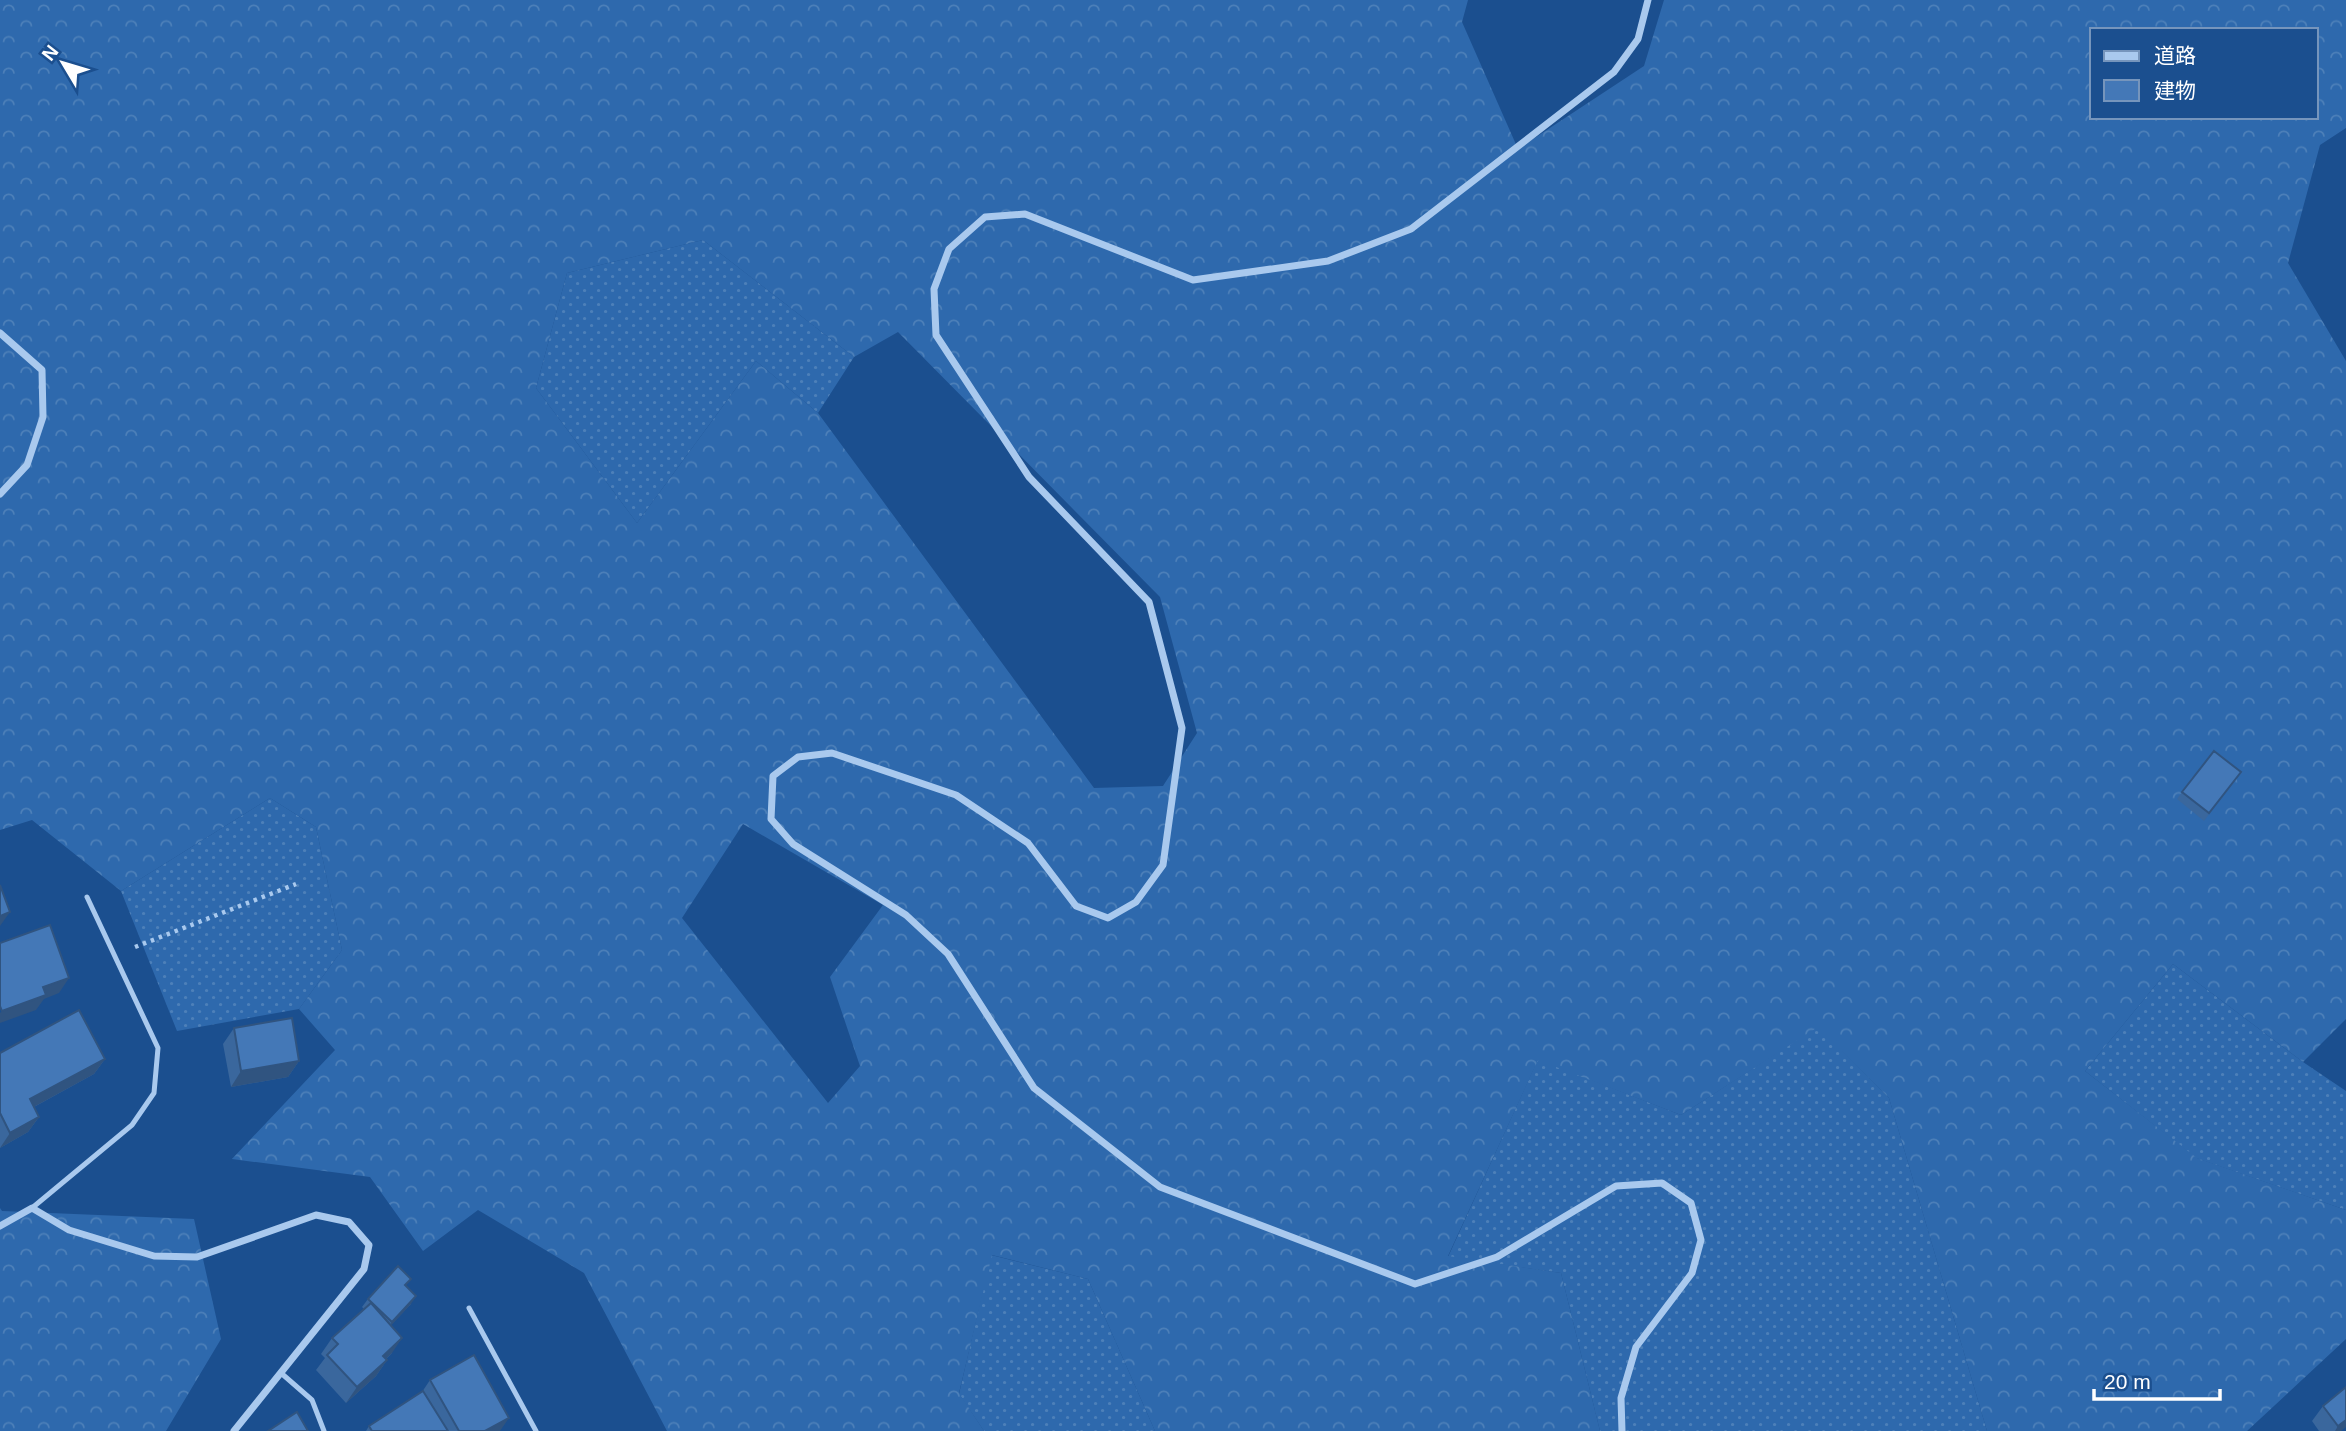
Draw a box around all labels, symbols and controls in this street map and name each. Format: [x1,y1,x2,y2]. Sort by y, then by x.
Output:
north arrow [28,28,98,98]
legend [2090,28,2318,119]
text: N [37,41,62,65]
text: 道路 [2154,44,2196,67]
text: 建物 [2154,79,2196,102]
scale bar [2094,1358,2220,1402]
text: 20 m [2104,1370,2151,1393]

